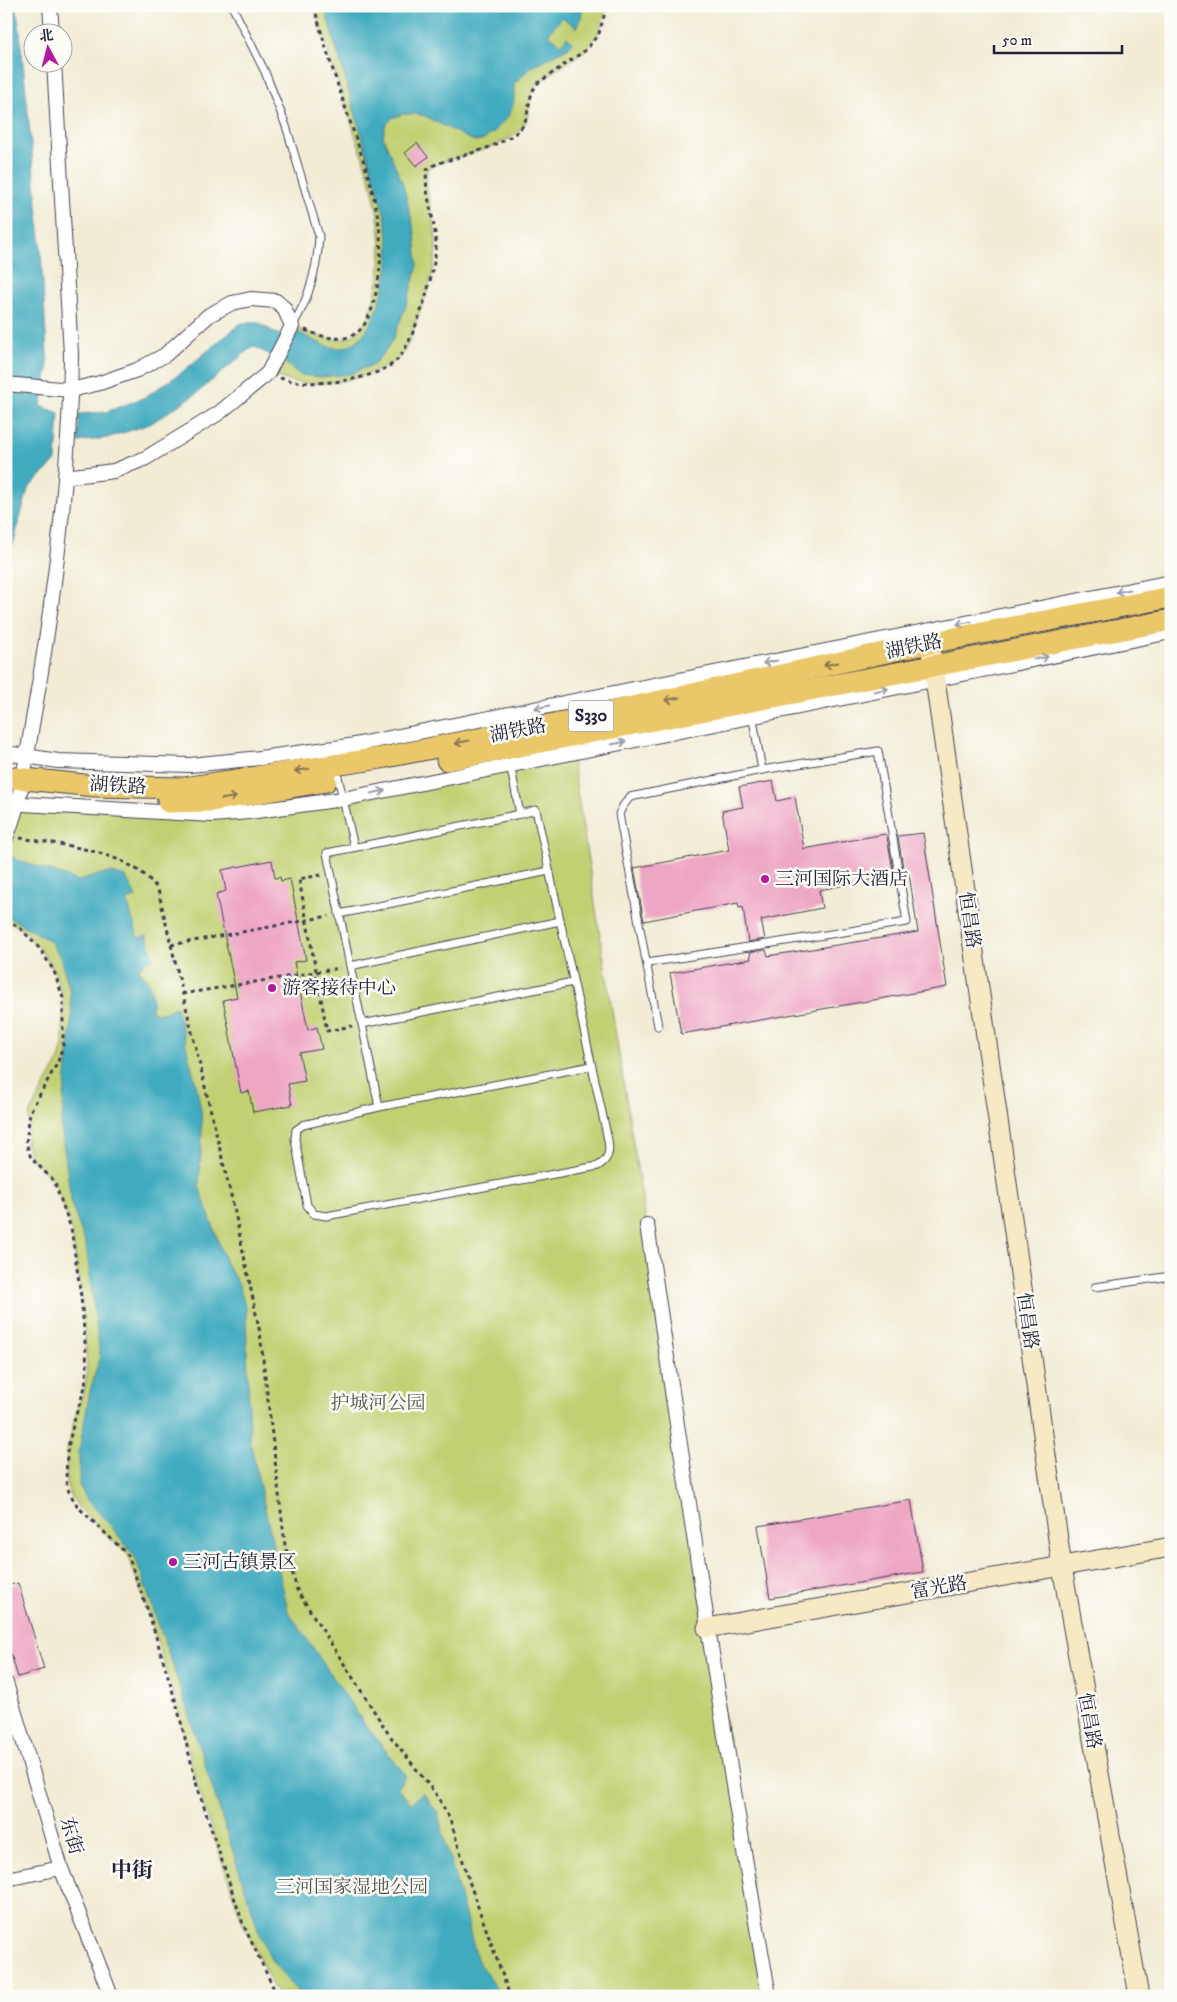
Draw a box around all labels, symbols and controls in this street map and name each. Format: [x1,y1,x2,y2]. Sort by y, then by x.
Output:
north arrow [22,22,72,72]
scale bar [994,22,1122,54]
text: 北 [38,26,55,46]
text: 50 m [1002,31,1032,50]
one-way arrow [1115,587,1131,597]
one-way arrow [956,619,972,628]
street label: 湖铁路 [884,630,944,664]
one-way arrow [1032,653,1048,662]
one-way arrow [762,658,778,667]
one-way arrow [824,660,840,670]
one-way arrow [873,684,889,694]
one-way arrow [665,694,681,704]
road number: S330 [568,700,614,731]
one-way arrow [534,703,550,713]
street label: 湖铁路 [488,714,548,748]
one-way arrow [454,738,470,748]
one-way arrow [611,738,627,747]
one-way arrow [294,766,310,776]
street label: 湖铁路 [89,773,147,799]
one-way arrow [370,786,386,796]
one-way arrow [220,793,236,803]
place label: 三河国际大酒店 [775,868,908,891]
marker: 三河国际大酒店 [759,873,771,885]
street label: 恒昌路 [954,890,984,950]
place label: 游客接待中心 [282,977,396,1000]
marker: 游客接待中心 [266,982,278,994]
street label: 恒昌路 [1012,1291,1042,1351]
park label: 护城河公园 [330,1392,426,1415]
place label: 三河古镇景区 [183,1551,297,1574]
marker: 三河古镇景区 [167,1556,179,1568]
street label: 富光路 [909,1572,969,1604]
street label: 恒昌路 [1073,1691,1105,1751]
street label: 东街 [55,1815,87,1857]
district label: 中街 [111,1858,153,1884]
park label: 三河国家湿地公园 [276,1876,428,1899]

